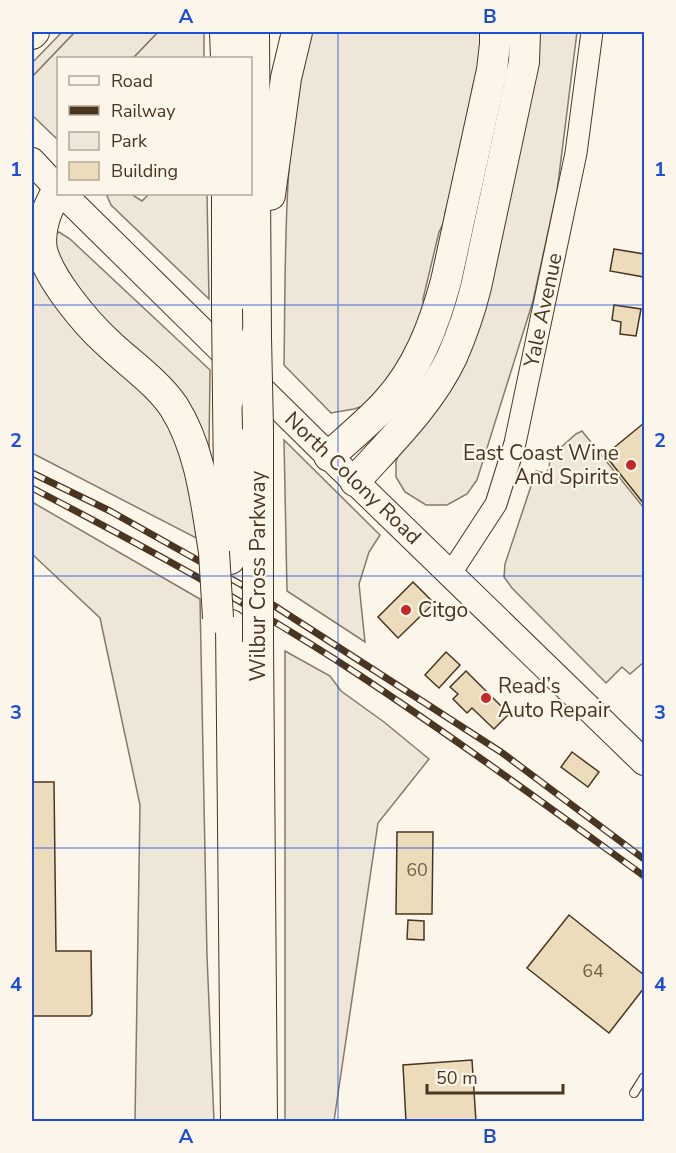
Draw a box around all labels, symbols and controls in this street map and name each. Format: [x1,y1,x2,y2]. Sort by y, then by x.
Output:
text: A [179,3,194,30]
text: B [483,3,497,30]
legend [57,57,252,195]
text: Road [111,69,153,93]
text: Railway [111,99,176,123]
text: Park [111,129,148,153]
text: 1 [10,156,22,183]
text: 1 [654,156,666,183]
text: Building [111,159,178,183]
street label: Yale Avenue [517,250,569,371]
street label: North Colony Road [279,406,427,550]
text: 2 [10,427,22,454]
text: 2 [654,427,666,454]
place label: East Coast Wine And Spirits [463,439,619,491]
marker: East Coast Wine And Spirits [624,458,638,472]
street label: Wilbur Cross Parkway [244,470,272,681]
place label: Citgo [418,596,468,624]
marker: Citgo [399,603,413,617]
place label: Read’s Auto Repair [498,672,611,724]
marker: Read’s Auto Repair [479,691,493,705]
text: 3 [10,699,22,726]
text: 3 [654,699,666,726]
house number: 60 [406,858,428,882]
house number: 64 [582,959,604,983]
text: 4 [10,971,22,998]
text: 4 [654,971,666,998]
scale bar [427,1057,564,1095]
text: 50 m [436,1066,478,1090]
text: A [179,1123,194,1150]
text: B [483,1123,497,1150]

